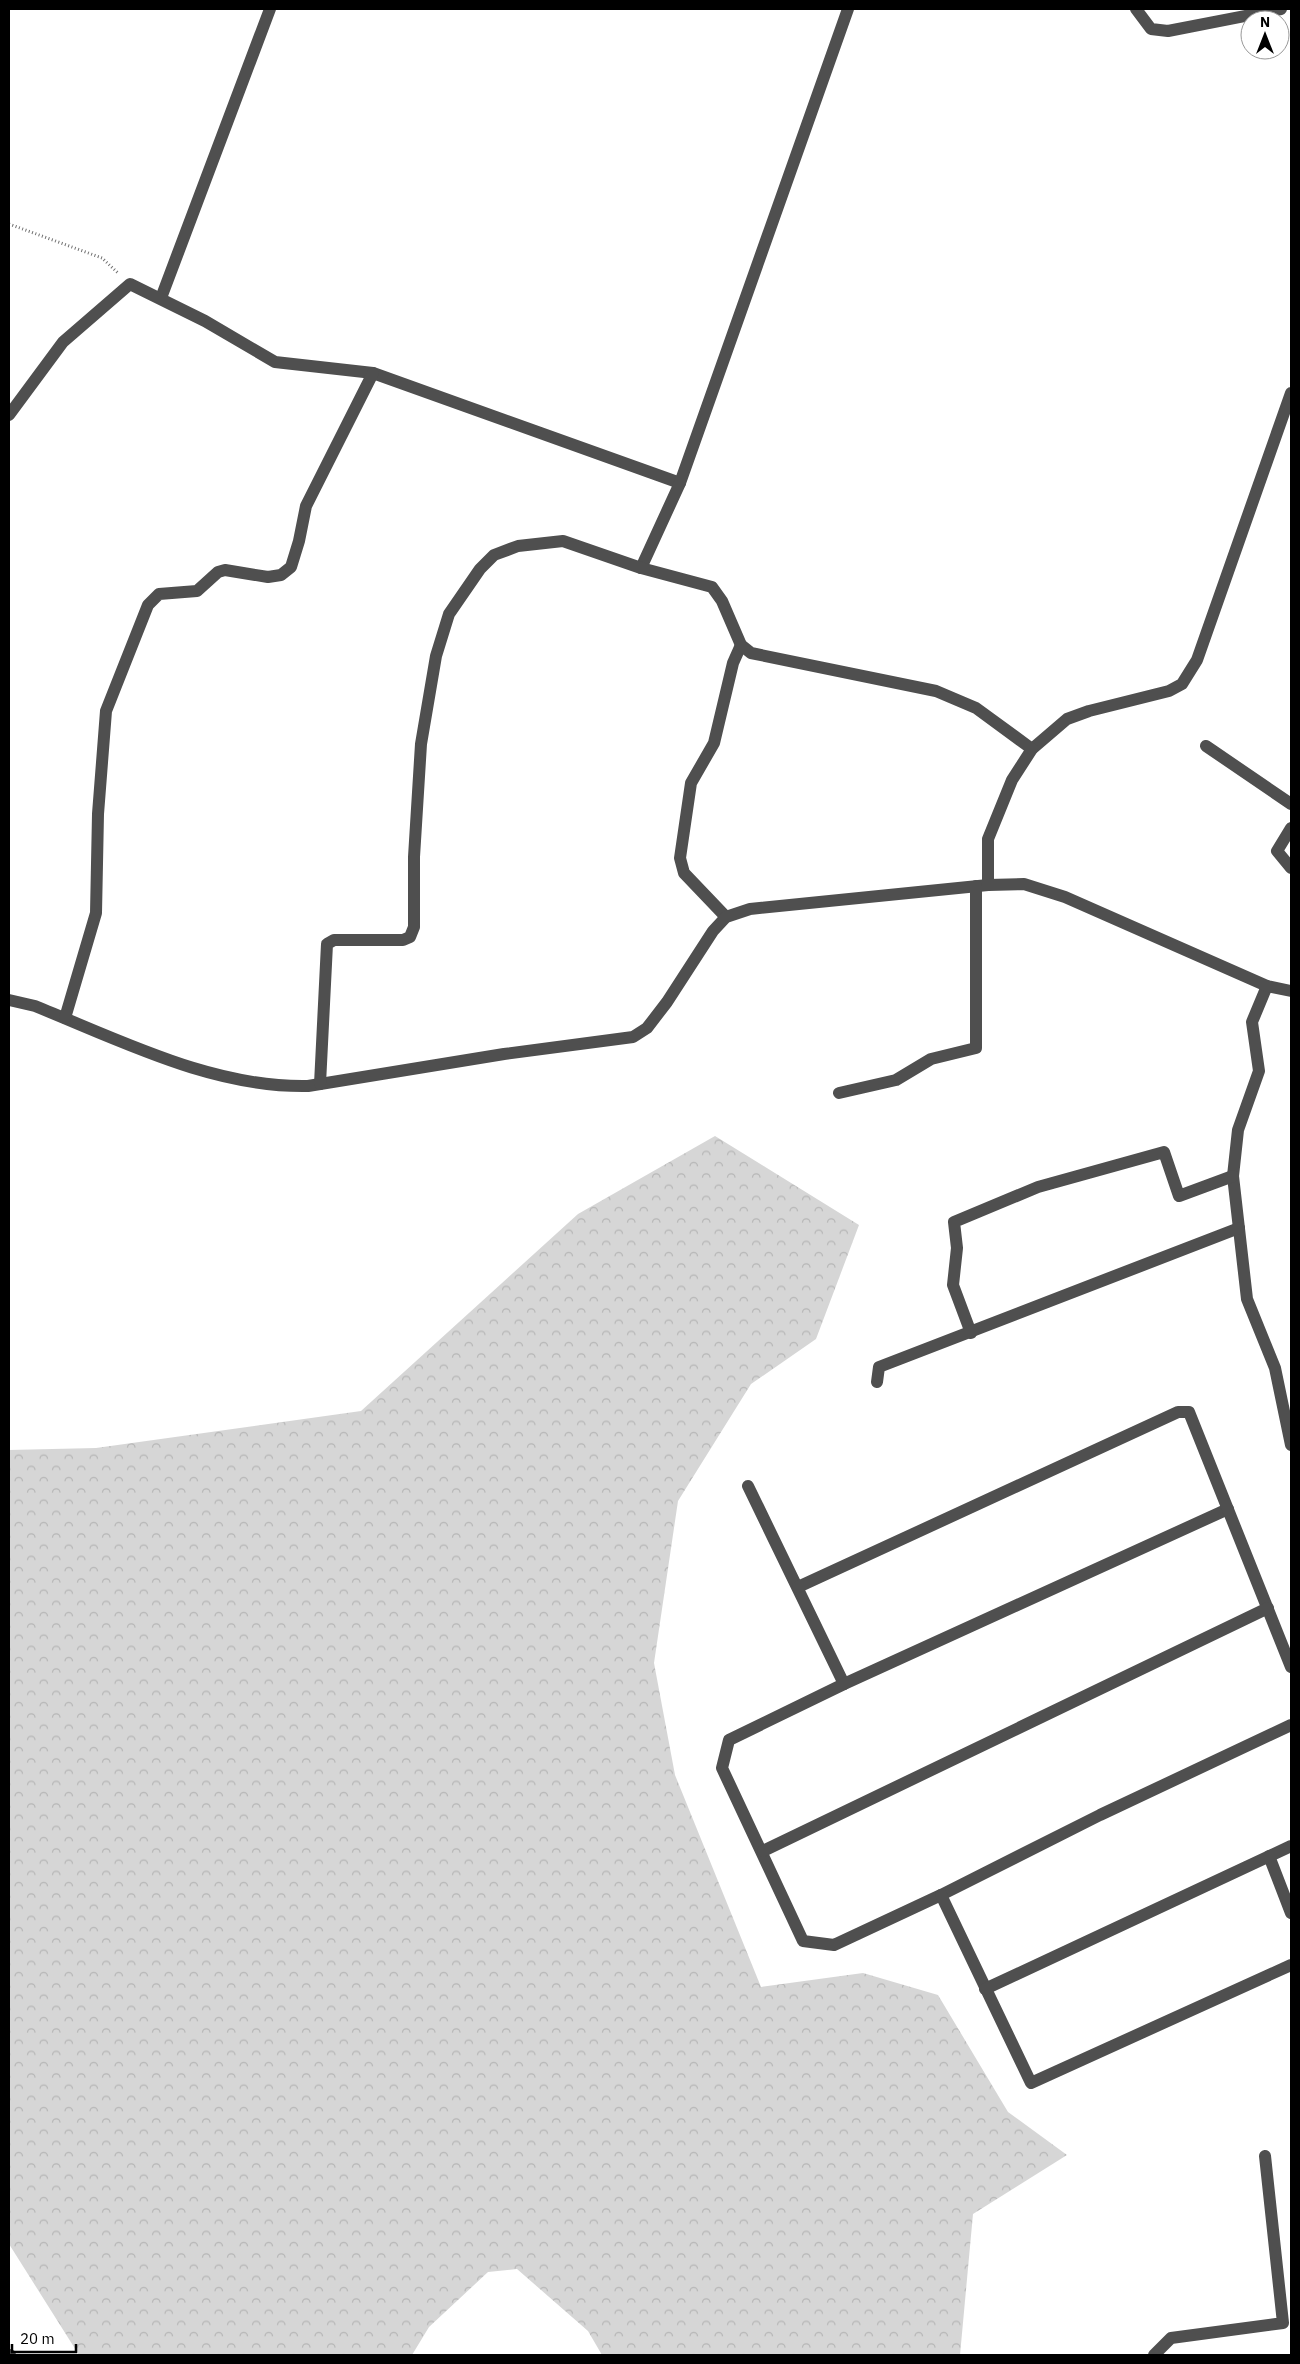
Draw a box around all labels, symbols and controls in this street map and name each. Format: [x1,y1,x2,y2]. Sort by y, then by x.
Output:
north arrow [1240,10,1290,60]
text: N [1260,13,1270,31]
scale bar [12,2322,76,2354]
text: 20 m [20,2329,55,2348]

